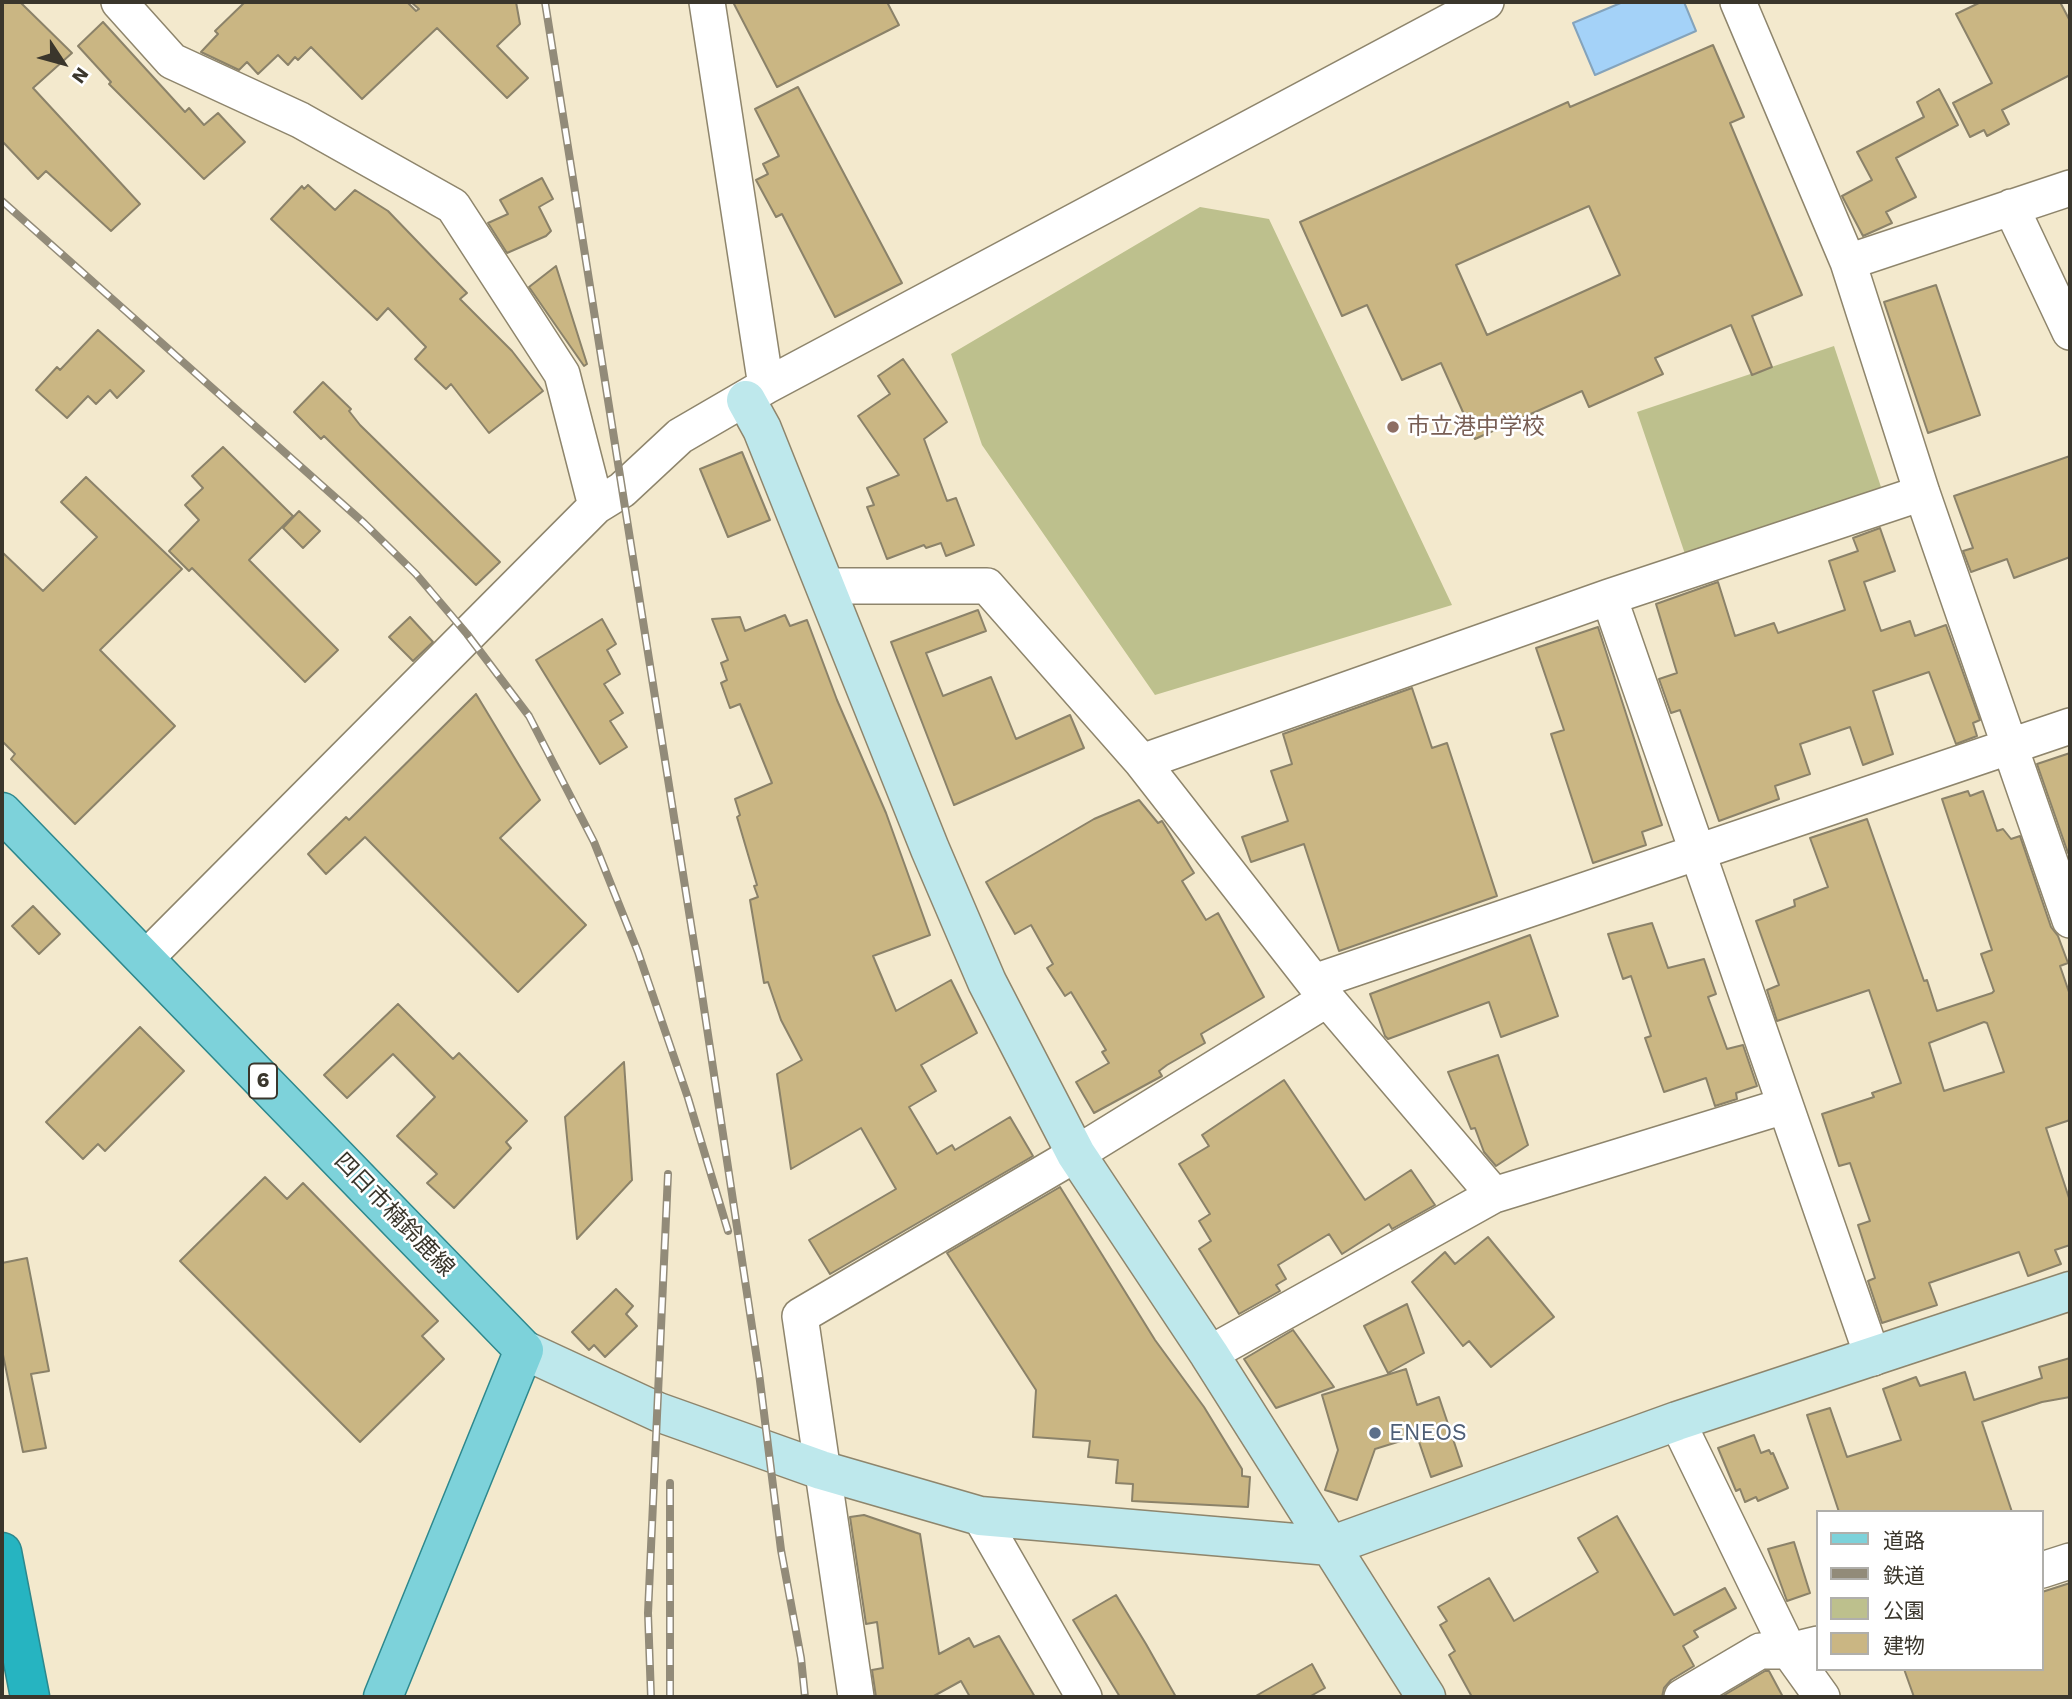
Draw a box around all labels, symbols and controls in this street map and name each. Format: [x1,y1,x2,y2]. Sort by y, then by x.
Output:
north arrow [28,28,98,98]
text: N [67,63,94,88]
place label: 市立港中学校 [1407,413,1545,441]
marker: 市立港中学校 [1385,419,1401,435]
road number: 6 [249,1064,277,1098]
street label: 四日市楠鈴鹿線 [328,1148,460,1282]
place label: ENEOS [1389,1419,1467,1447]
marker: ENEOS [1367,1425,1383,1441]
legend [1816,1510,2044,1671]
text: 道路 [1883,1528,1925,1553]
text: 鉄道 [1883,1563,1925,1588]
text: 公園 [1883,1598,1925,1623]
text: 建物 [1883,1633,1925,1658]

